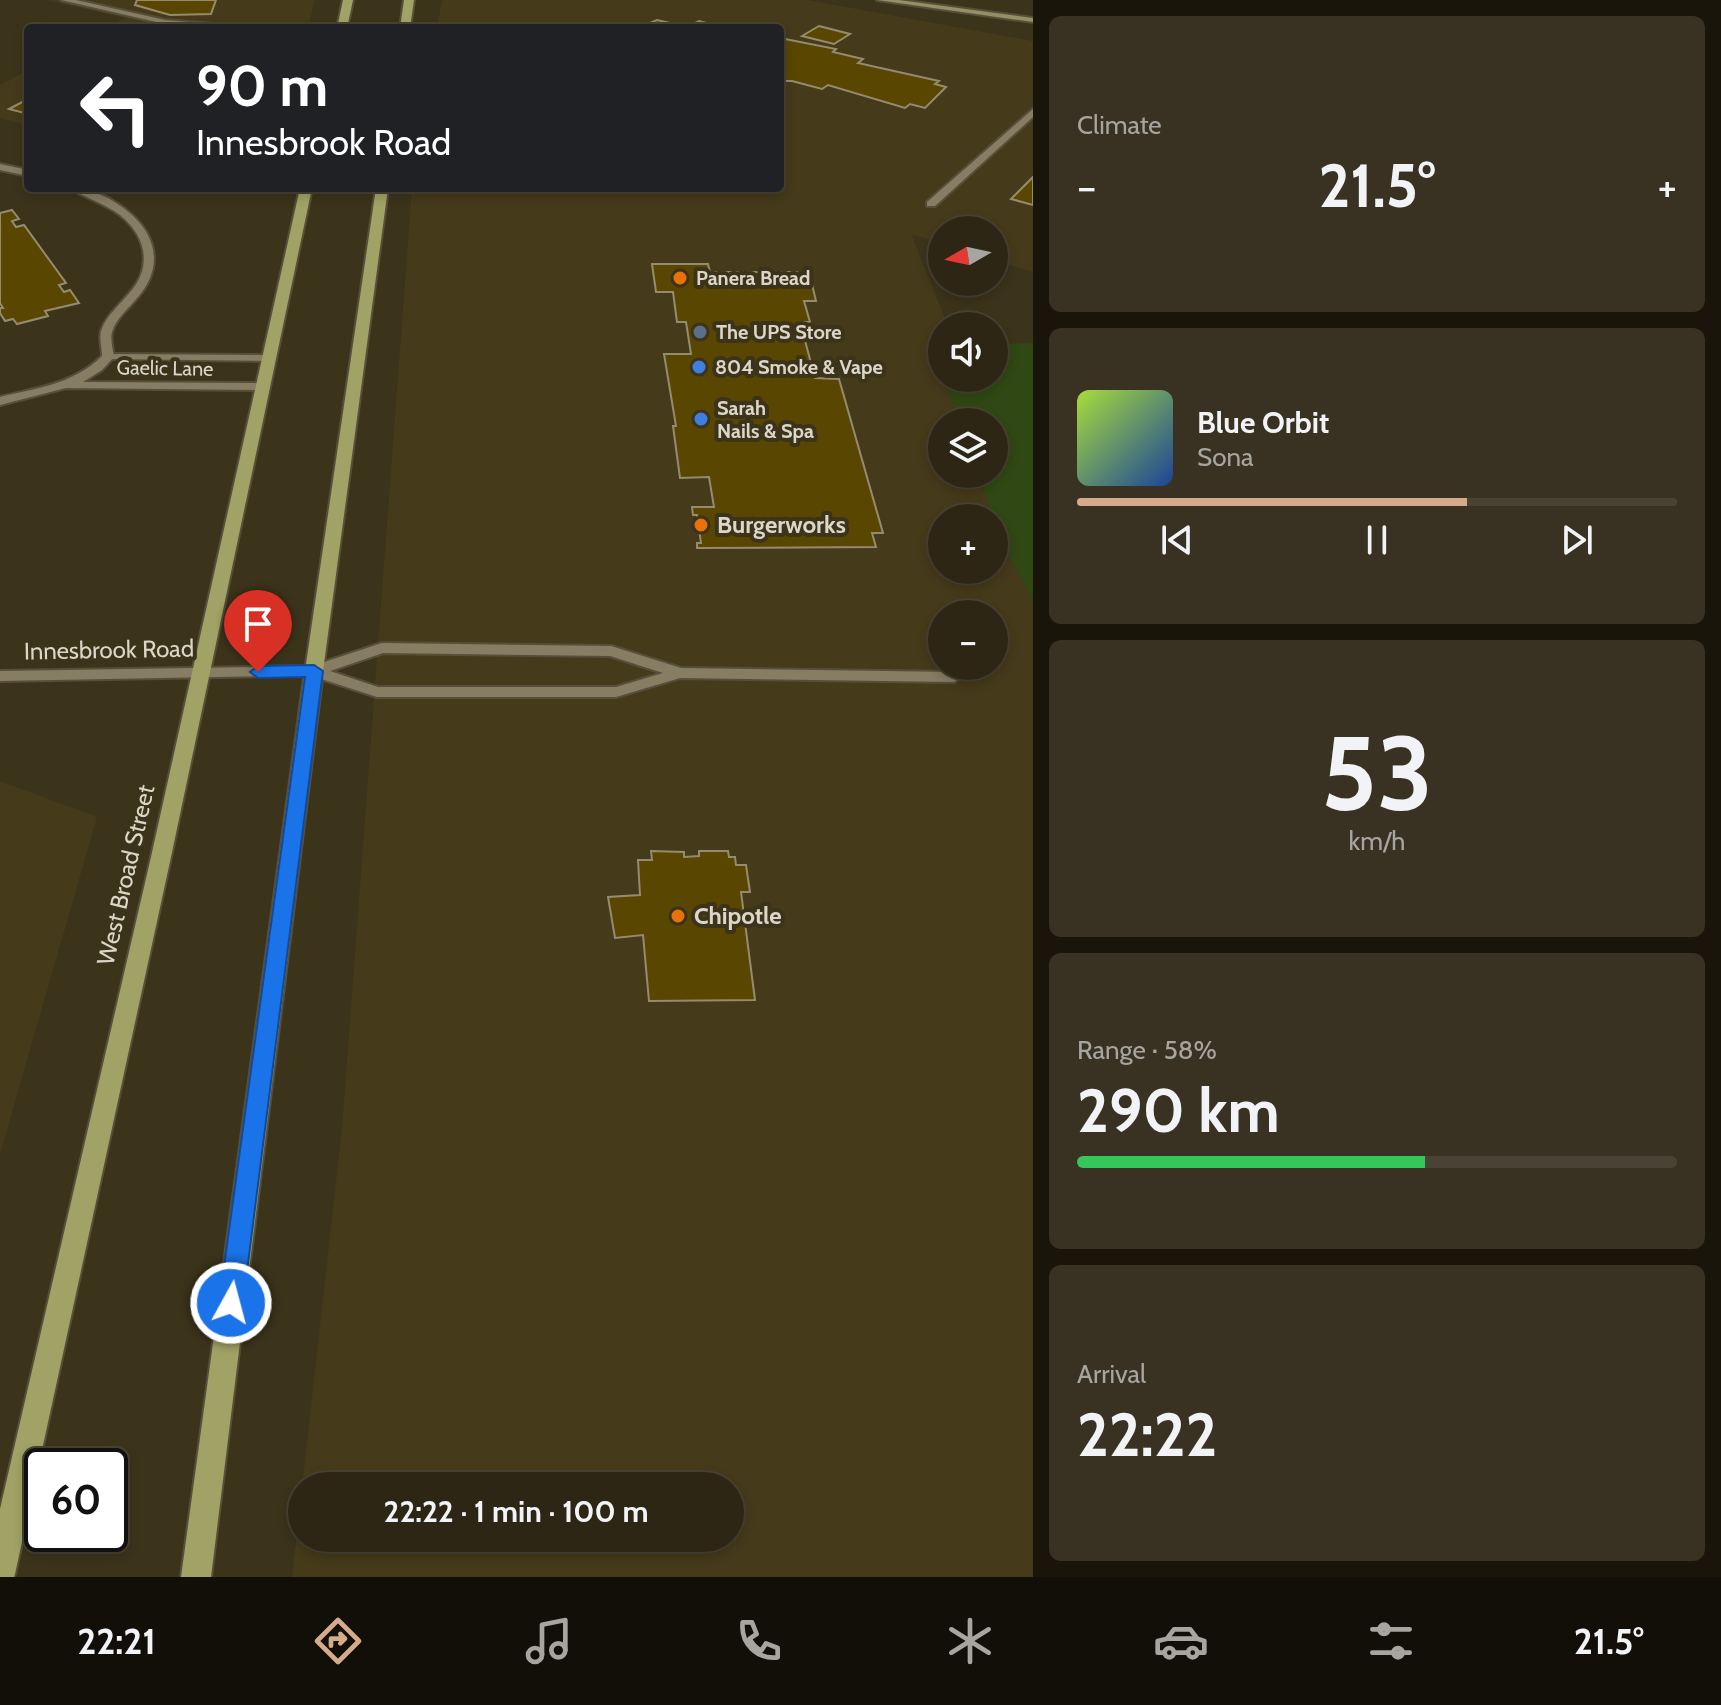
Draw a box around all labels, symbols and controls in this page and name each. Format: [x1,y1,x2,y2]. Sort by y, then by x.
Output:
text: 90 m [196,52,328,120]
icon: left [64,56,168,160]
text: Climate [1077,109,1162,141]
text: Innesbrook Road [196,120,451,164]
text: 21.5° [1319,149,1435,222]
text: − [1077,160,1096,213]
text: + [1658,160,1677,213]
north arrow [928,216,1008,296]
map controls [928,216,1008,680]
place label: Panera Bread [696,266,810,290]
marker: Panera Bread [671,269,689,287]
button: sound [928,312,1008,392]
place label: The UPS Store [716,320,842,344]
marker: The UPS Store [691,323,709,341]
street label: Gaelic Lane [116,355,214,381]
place label: 804 Smoke & Vape [715,355,883,379]
marker: 804 Smoke & Vape [690,358,708,376]
place label: Sarah Nails & Spa [717,396,814,443]
text: Blue Orbit [1197,404,1329,441]
button: layers [928,408,1008,488]
marker: Sarah Nails & Spa [692,410,710,428]
text: Sona [1197,441,1254,473]
button: + [928,504,1008,584]
place label: Burgerworks [717,510,846,539]
marker: Burgerworks [692,516,710,534]
icon: previous [1155,518,1199,562]
icon: pause [1355,518,1399,562]
icon: next [1555,518,1599,562]
pin [224,590,292,672]
button: − [928,600,1008,680]
icon: arrive [236,602,280,646]
street label: Innesbrook Road [24,634,194,665]
text: 53 [1321,710,1433,836]
street label: West Broad Street [91,782,160,968]
text: km/h [1349,825,1405,857]
place label: Chipotle [694,901,782,930]
marker: Chipotle [669,907,687,925]
text: Range · 58% [1077,1034,1217,1066]
text: 290 km [1077,1074,1280,1147]
position arrow [189,1261,273,1345]
text: Arrival [1077,1358,1146,1390]
text: 22:22 [1077,1398,1217,1471]
speed limit sign: 60 [24,1448,128,1552]
text: 22:22 · 1 min · 100 m [384,1493,648,1530]
icon: directions [310,1613,366,1669]
icon: music [521,1613,577,1669]
icon: phone [731,1613,787,1669]
icon: climate [942,1613,998,1669]
icon: car [1153,1613,1209,1669]
icon: filters [1363,1613,1419,1669]
text: 22:21 [77,1619,156,1663]
text: 21.5° [1574,1619,1644,1663]

